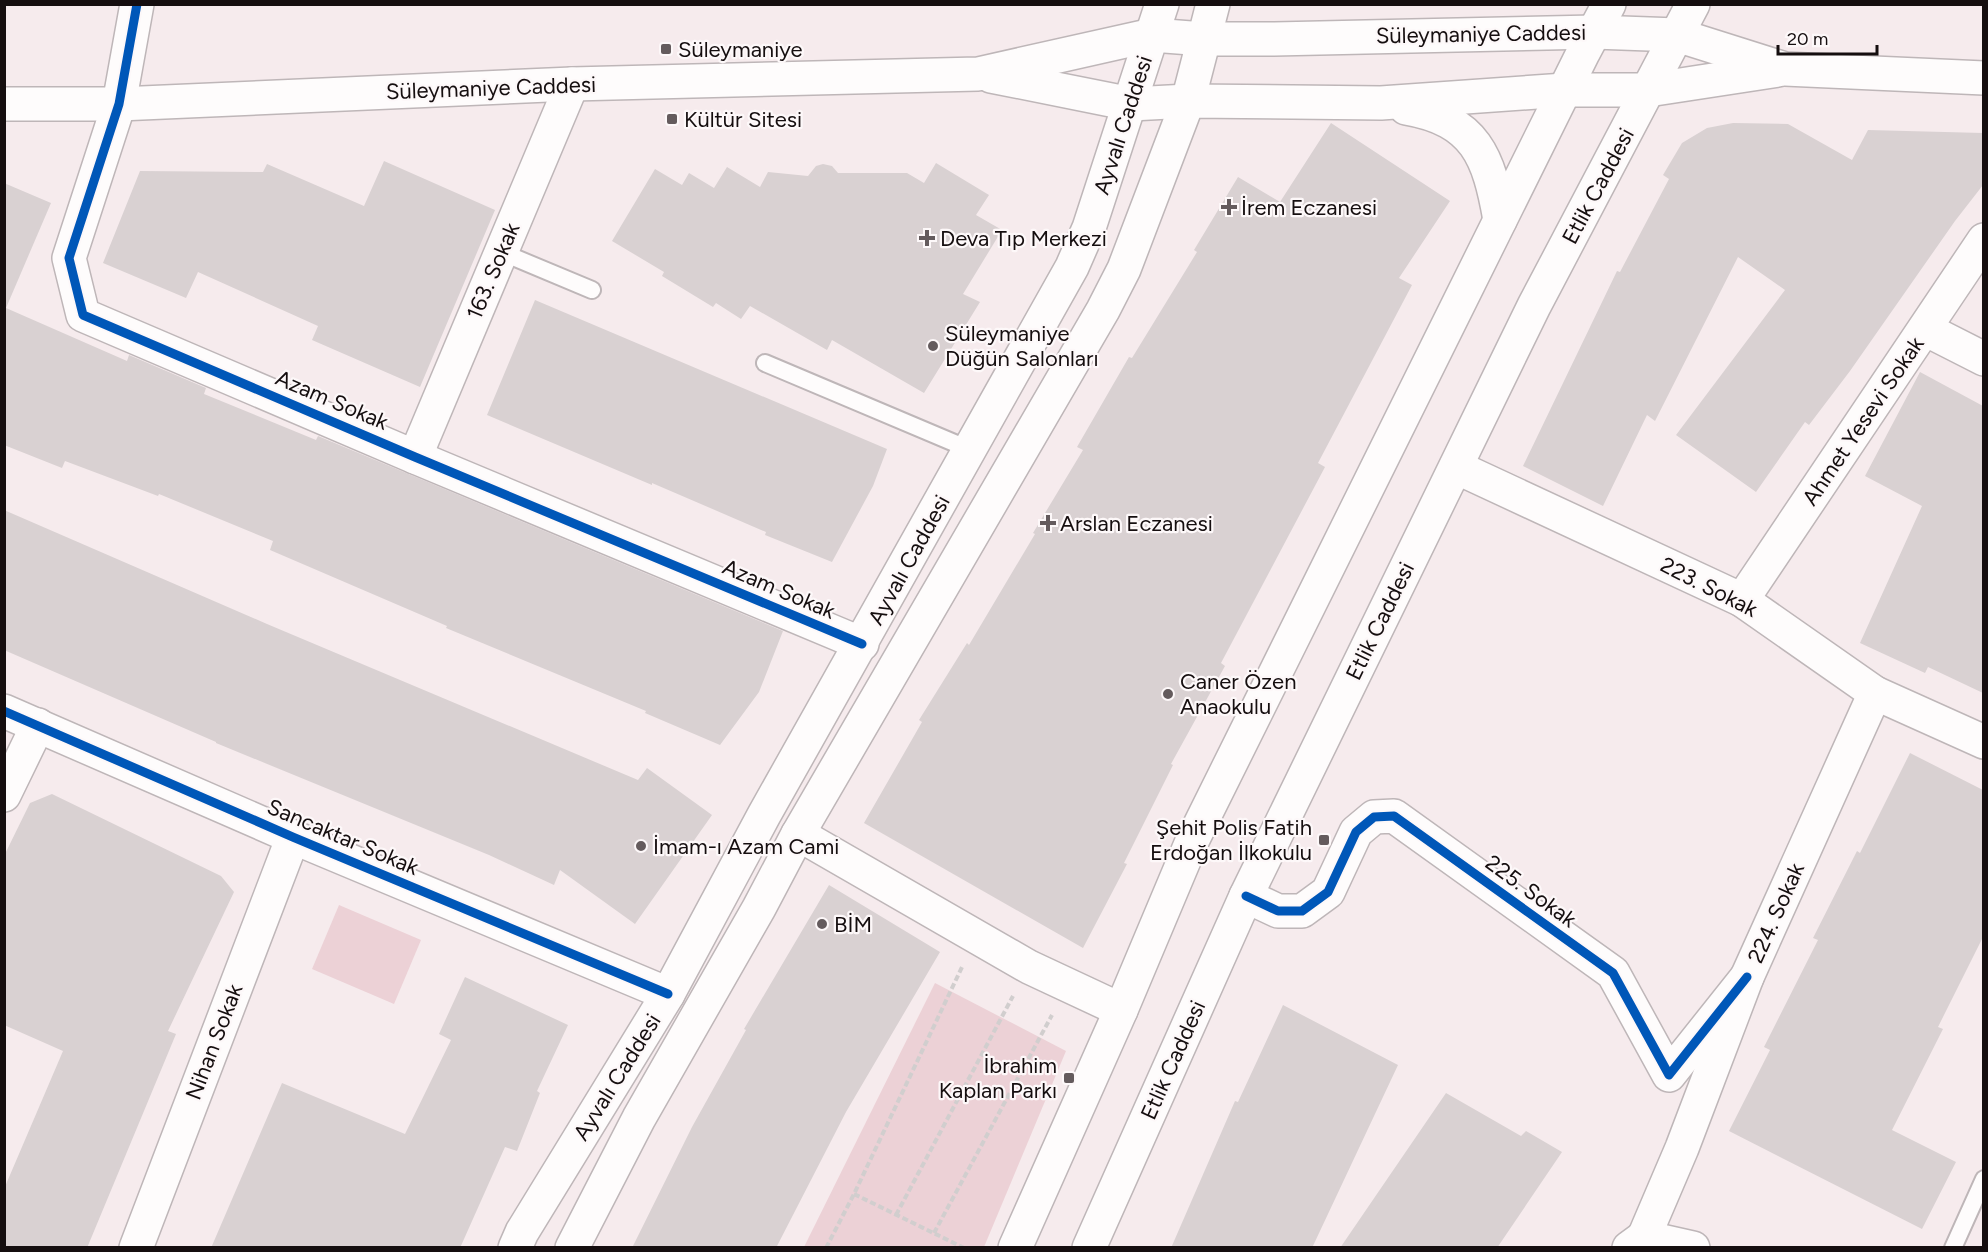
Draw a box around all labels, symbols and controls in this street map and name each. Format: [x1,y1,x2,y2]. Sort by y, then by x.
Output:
scale bar [1778,18,1877,56]
street label: Süleymaniye Caddesi [1376,19,1586,49]
text: 20 m [1787,28,1828,50]
place label: Süleymaniye [678,36,803,63]
marker: Süleymaniye [659,42,673,56]
street label: Ayvalı Caddesi [1088,52,1158,198]
street label: Süleymaniye Caddesi [385,71,597,105]
place label: Kültür Sitesi [684,106,802,133]
marker: Kültür Sitesi [665,112,679,126]
street label: Etlik Caddesi [1556,123,1640,249]
place label: İrem Eczanesi [1241,194,1377,221]
marker: İrem Eczanesi [1222,200,1236,214]
street label: 163. Sokak [461,218,526,323]
place label: Deva Tıp Merkezi [940,225,1107,252]
marker: Deva Tıp Merkezi [918,229,936,247]
place label: Süleymaniye Düğün Salonları [945,320,1099,372]
street label: Ahmet Yesevi Sokak [1796,331,1930,511]
marker: Süleymaniye Düğün Salonları [926,339,940,353]
street label: Azam Sokak [272,364,393,436]
street label: Ayvalı Caddesi [862,490,956,630]
place label: Arslan Eczanesi [1060,510,1213,537]
marker: Arslan Eczanesi [1041,516,1055,530]
street label: 223. Sokak [1656,551,1762,623]
street label: Azam Sokak [719,553,840,625]
street label: Etlik Caddesi [1340,558,1420,684]
place label: Caner Özen Anaokulu [1180,668,1296,720]
marker: Caner Özen Anaokulu [1161,687,1175,701]
street label: Sancaktar Sokak [263,793,423,881]
place label: Şehit Polis Fatih Erdoğan İlkokulu [1150,814,1312,866]
place label: İmam-ı Azam Cami [653,833,839,860]
marker: Şehit Polis Fatih Erdoğan İlkokulu [1317,833,1331,847]
marker: İmam-ı Azam Cami [634,839,648,853]
street label: 225. Sokak [1480,849,1582,933]
street label: 224. Sokak [1742,858,1810,967]
place label: BİM [834,911,872,938]
marker: BİM [815,917,829,931]
street label: Nihan Sokak [180,980,249,1104]
street label: Etlik Caddesi [1135,996,1211,1124]
street label: Ayvalı Caddesi [567,1009,667,1145]
place label: İbrahim Kaplan Parkı [939,1052,1057,1104]
marker: İbrahim Kaplan Parkı [1062,1071,1076,1085]

